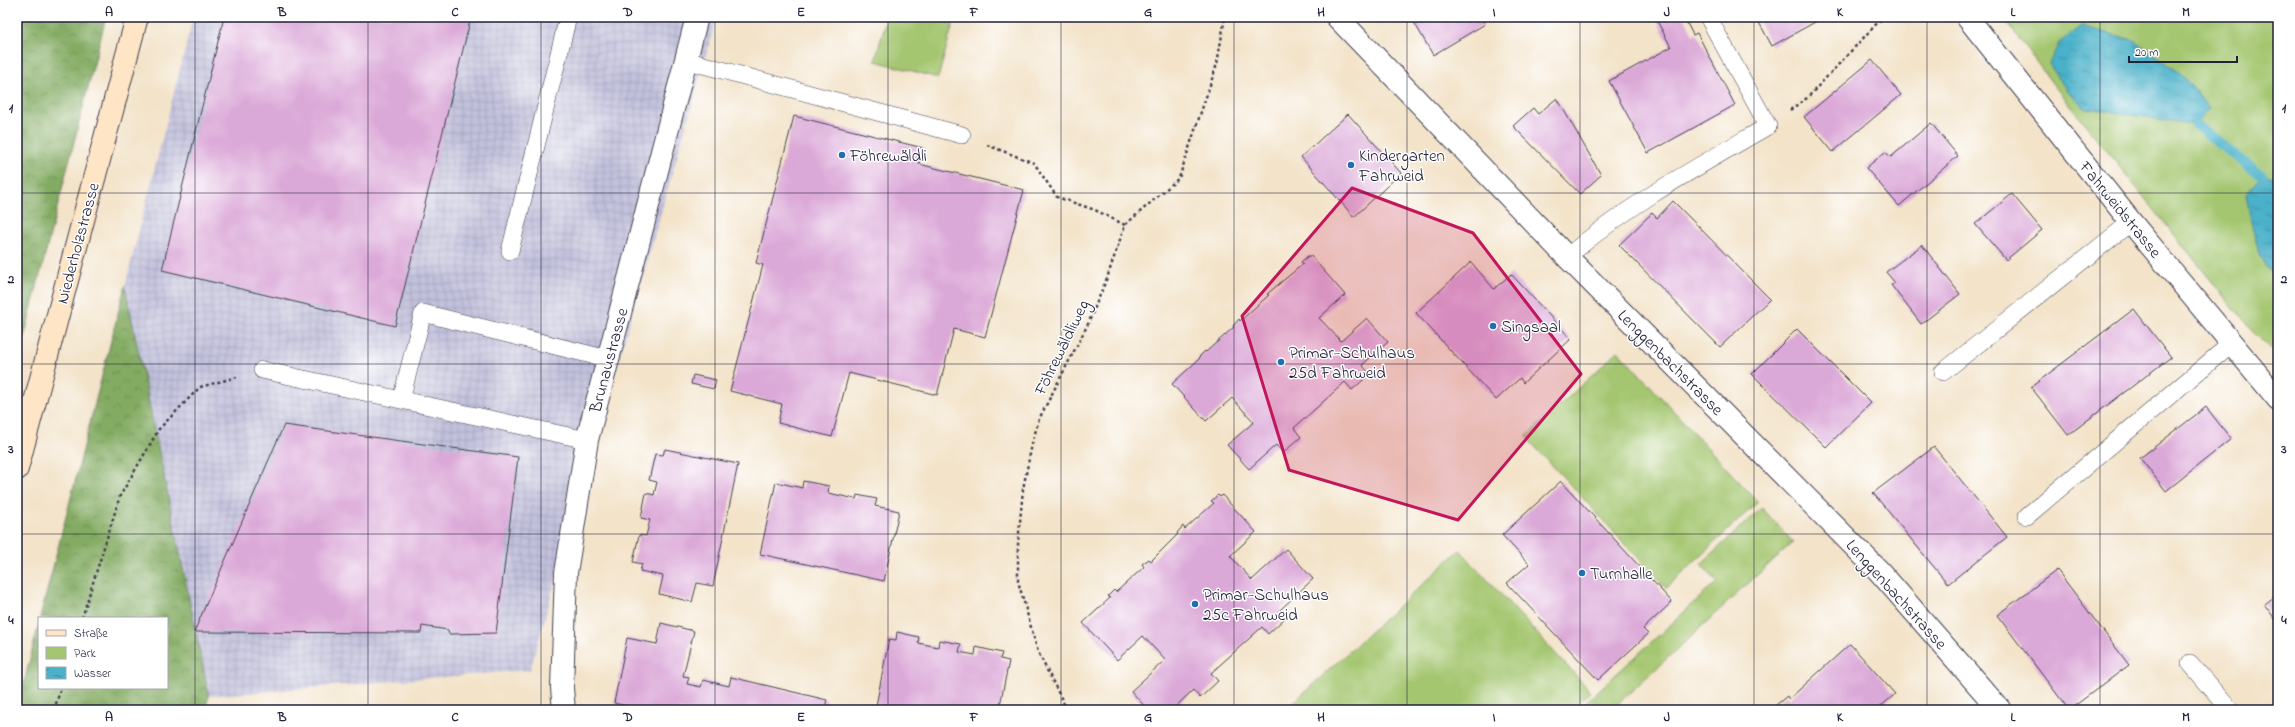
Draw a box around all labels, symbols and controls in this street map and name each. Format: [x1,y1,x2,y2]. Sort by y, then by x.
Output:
text: A [105,3,113,22]
text: B [277,3,287,22]
text: C [451,3,459,22]
text: D [622,3,633,22]
text: E [797,3,805,22]
text: F [969,3,979,22]
text: G [1144,3,1152,22]
text: H [1317,3,1325,22]
text: I [1492,3,1496,22]
text: J [1664,3,1670,22]
text: K [1837,3,1844,22]
text: L [2011,3,2017,22]
text: M [2182,3,2190,22]
scale bar [2129,38,2237,64]
text: 20 m [2135,44,2158,62]
text: 1 [9,99,14,118]
text: 1 [2282,99,2287,118]
place label: Föhrewäldli [849,144,927,169]
place label: Kindergarten Fahrweid [1358,144,1445,189]
marker: Föhrewäldli [837,150,847,160]
street label: Fahrweidstrasse [2072,155,2167,264]
marker: Kindergarten Fahrweid [1346,160,1356,170]
street label: Niederholzstrasse [50,180,107,307]
text: 2 [7,270,15,289]
text: 2 [2280,270,2288,289]
street label: Föhrewäldliweg [1028,296,1098,401]
street label: Lenggenbachstrasse [1610,304,1729,423]
street label: Brunaustrasse [583,305,636,416]
place label: Singsaal [1501,315,1561,342]
marker: Singsaal [1488,321,1498,331]
place label: Primar-Schulhaus 25d Fahrweid [1289,341,1415,386]
marker: Primar-Schulhaus 25d Fahrweid [1276,357,1286,367]
text: 3 [7,440,14,459]
text: 3 [2280,440,2287,459]
street label: Lenggenbachstrasse [1838,534,1953,657]
place label: Turnhalle [1590,562,1653,587]
marker: Turnhalle [1577,568,1587,578]
place label: Primar-Schulhaus 25c Fahrweid [1203,583,1329,628]
marker: Primar-Schulhaus 25c Fahrweid [1190,599,1200,609]
text: 4 [7,611,14,630]
text: 4 [2280,611,2287,630]
legend [38,617,168,689]
text: Straße [74,625,108,643]
text: Park [74,645,96,663]
text: Wasser [74,665,111,683]
text: A [105,708,113,727]
text: B [277,708,287,727]
text: C [451,708,459,727]
text: D [622,708,633,727]
text: E [797,708,805,727]
text: F [969,708,979,727]
text: G [1144,708,1152,727]
text: H [1317,708,1325,727]
text: I [1492,708,1496,727]
text: J [1664,708,1670,727]
text: K [1837,708,1844,727]
text: L [2011,708,2017,727]
text: M [2182,708,2190,727]

